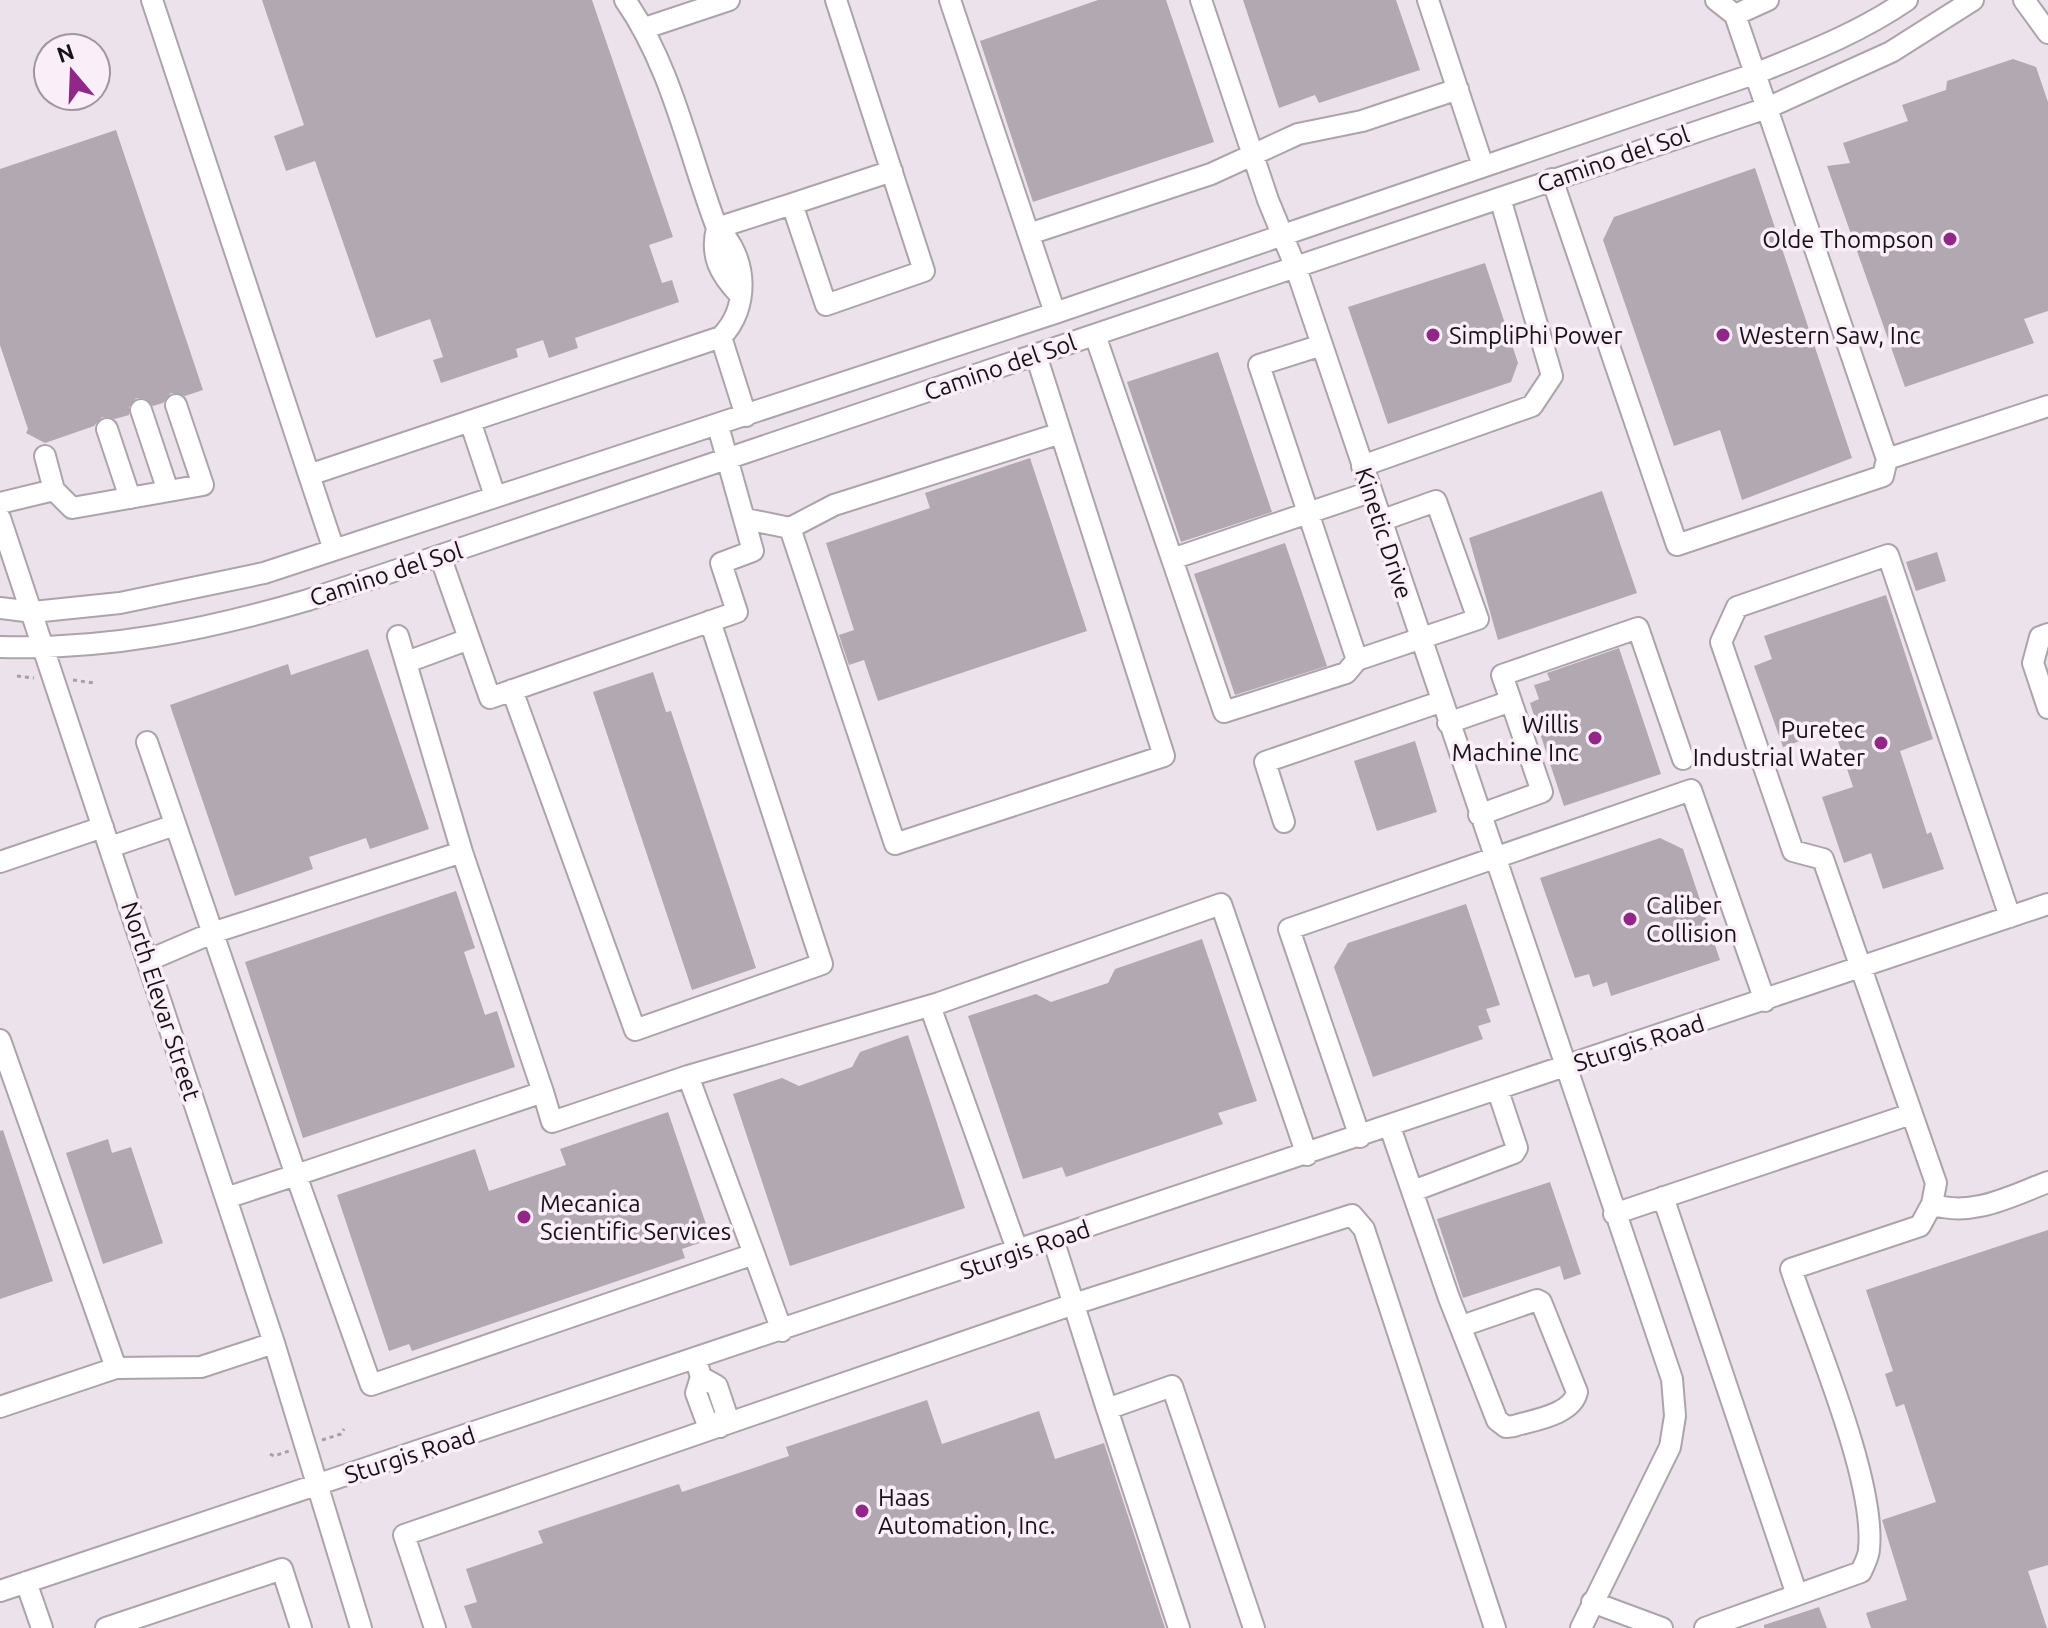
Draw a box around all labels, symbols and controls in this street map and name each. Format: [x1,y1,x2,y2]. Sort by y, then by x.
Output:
north arrow [32,32,112,112]
text: N [53,38,77,67]
street label: Camino del Sol [1534,120,1692,198]
place label: Olde Thompson [1762,226,1934,253]
marker: Olde Thompson [1941,230,1959,248]
place label: SimpliPhi Power [1449,322,1623,349]
place label: Western Saw, Inc [1739,322,1921,349]
marker: SimpliPhi Power [1424,326,1442,344]
marker: Western Saw, Inc [1714,326,1732,344]
street label: Camino del Sol [921,328,1079,406]
street label: Kinetic Drive [1350,464,1418,602]
street label: Camino del Sol [306,537,466,611]
place label: Willis Machine Inc [1452,711,1579,766]
place label: Puretec Industrial Water [1693,716,1865,771]
marker: Willis Machine Inc [1586,729,1604,747]
marker: Puretec Industrial Water [1872,734,1890,752]
place label: Caliber Collision [1646,892,1737,947]
street label: North Elevar Street [116,898,206,1104]
marker: Caliber Collision [1621,910,1639,928]
street label: Sturgis Road [1570,1009,1708,1077]
place label: Mecanica Scientific Services [540,1190,731,1245]
marker: Mecanica Scientific Services [515,1208,533,1226]
street label: Sturgis Road [956,1215,1094,1285]
street label: Sturgis Road [341,1421,479,1489]
place label: Haas Automation, Inc. [878,1484,1055,1539]
marker: Haas Automation, Inc. [853,1502,871,1520]

